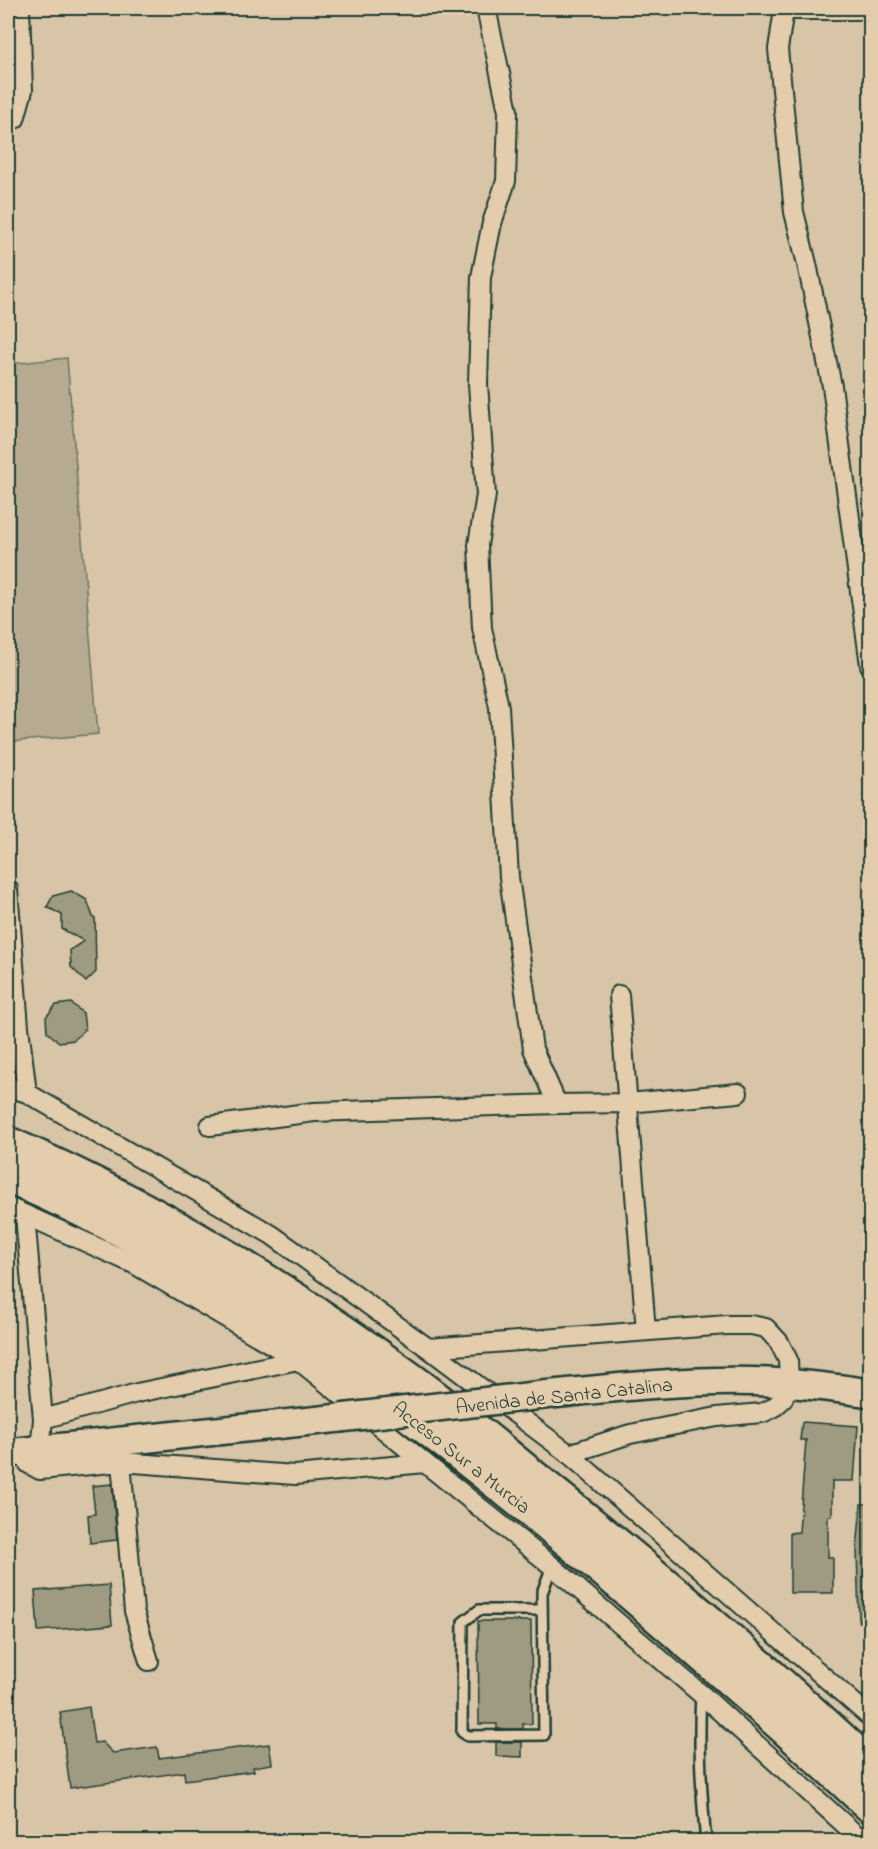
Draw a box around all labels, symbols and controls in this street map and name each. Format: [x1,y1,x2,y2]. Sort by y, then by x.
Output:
street label: Avenida de Santa Catalina [454,1372,674,1423]
street label: Acceso Sur a Murcia [385,1396,536,1522]

